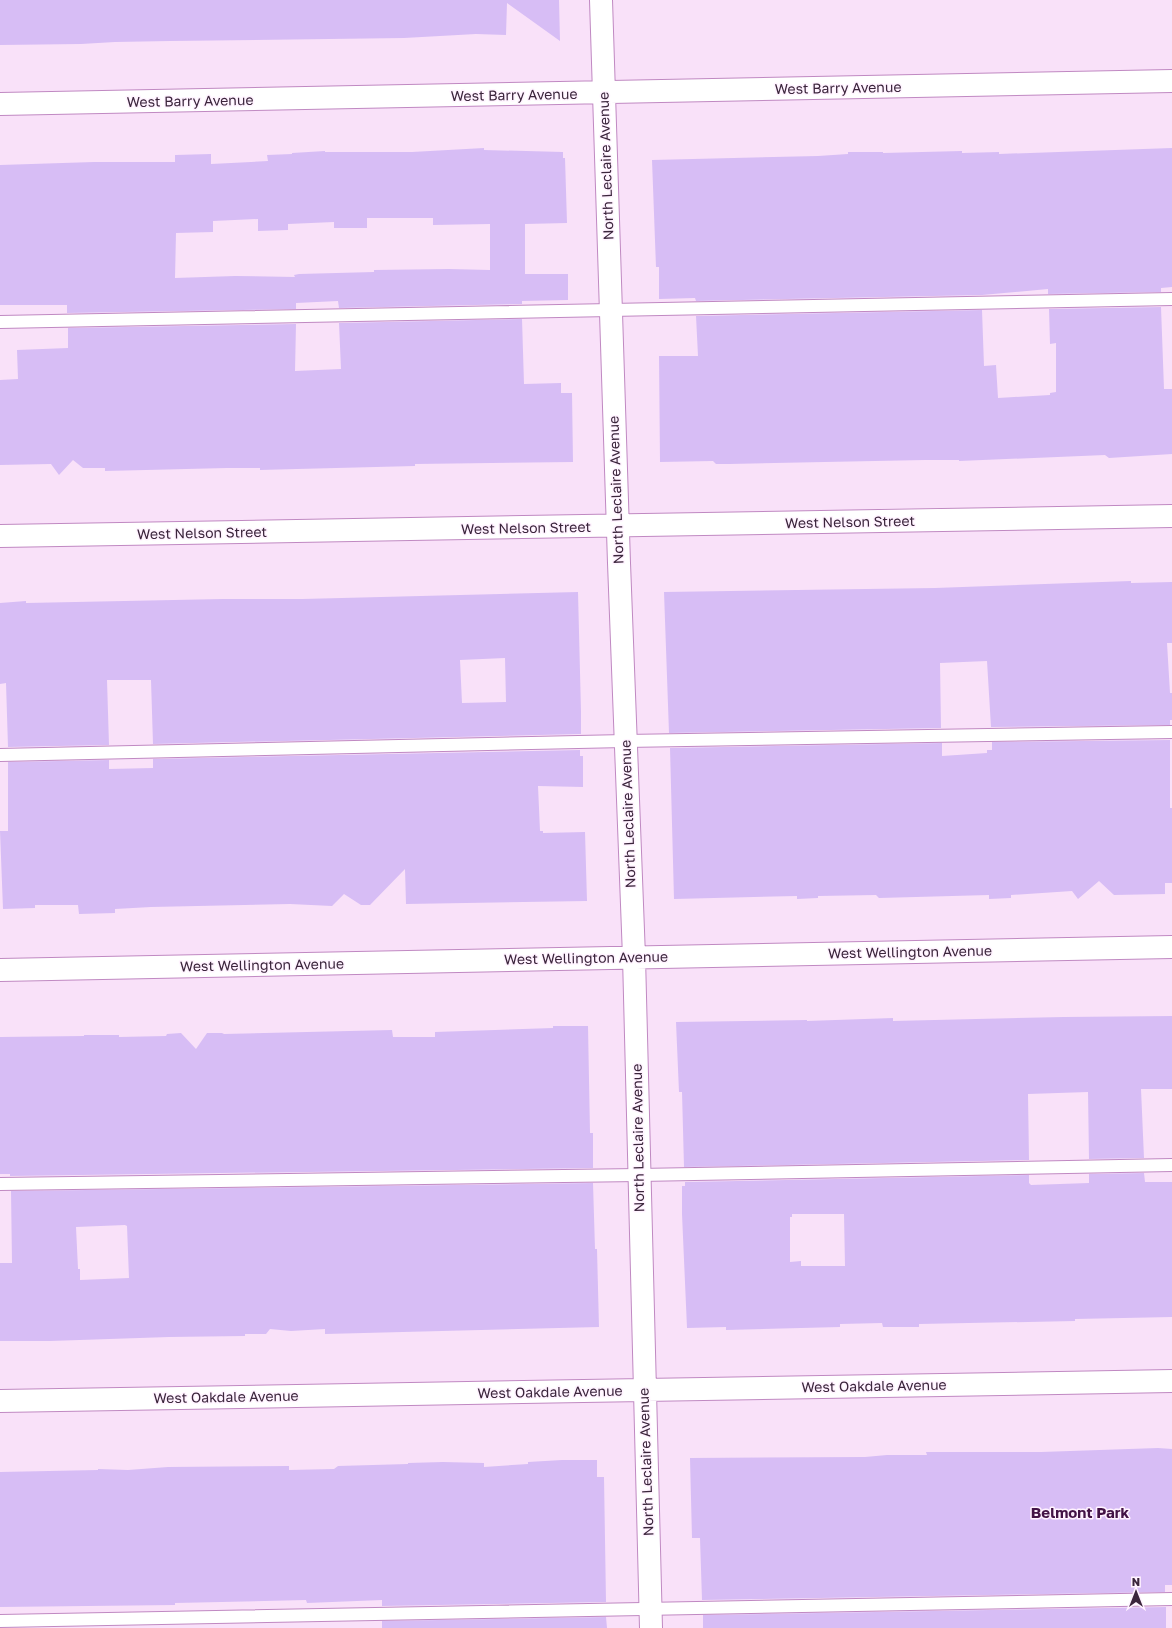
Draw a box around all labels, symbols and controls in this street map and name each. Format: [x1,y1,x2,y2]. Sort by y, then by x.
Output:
street label: West Barry Avenue [774,78,902,97]
street label: West Barry Avenue [450,85,578,104]
street label: West Barry Avenue [126,91,254,110]
street label: North Leclaire Avenue [594,91,617,241]
street label: North Leclaire Avenue [604,415,627,565]
street label: West Nelson Street [785,512,915,531]
street label: West Nelson Street [461,518,591,537]
street label: West Nelson Street [137,523,267,542]
street label: North Leclaire Avenue [616,739,639,889]
street label: West Wellington Avenue [828,942,992,961]
street label: West Wellington Avenue [504,948,668,967]
street label: West Wellington Avenue [180,955,344,974]
street label: North Leclaire Avenue [628,1064,647,1212]
street label: West Oakdale Avenue [801,1376,947,1395]
street label: West Oakdale Avenue [477,1382,623,1401]
street label: West Oakdale Avenue [153,1387,299,1406]
street label: North Leclaire Avenue [634,1387,657,1537]
district label: Belmont Park [1031,1503,1130,1521]
north arrow [1116,1572,1156,1612]
text: N [1132,1575,1140,1588]

